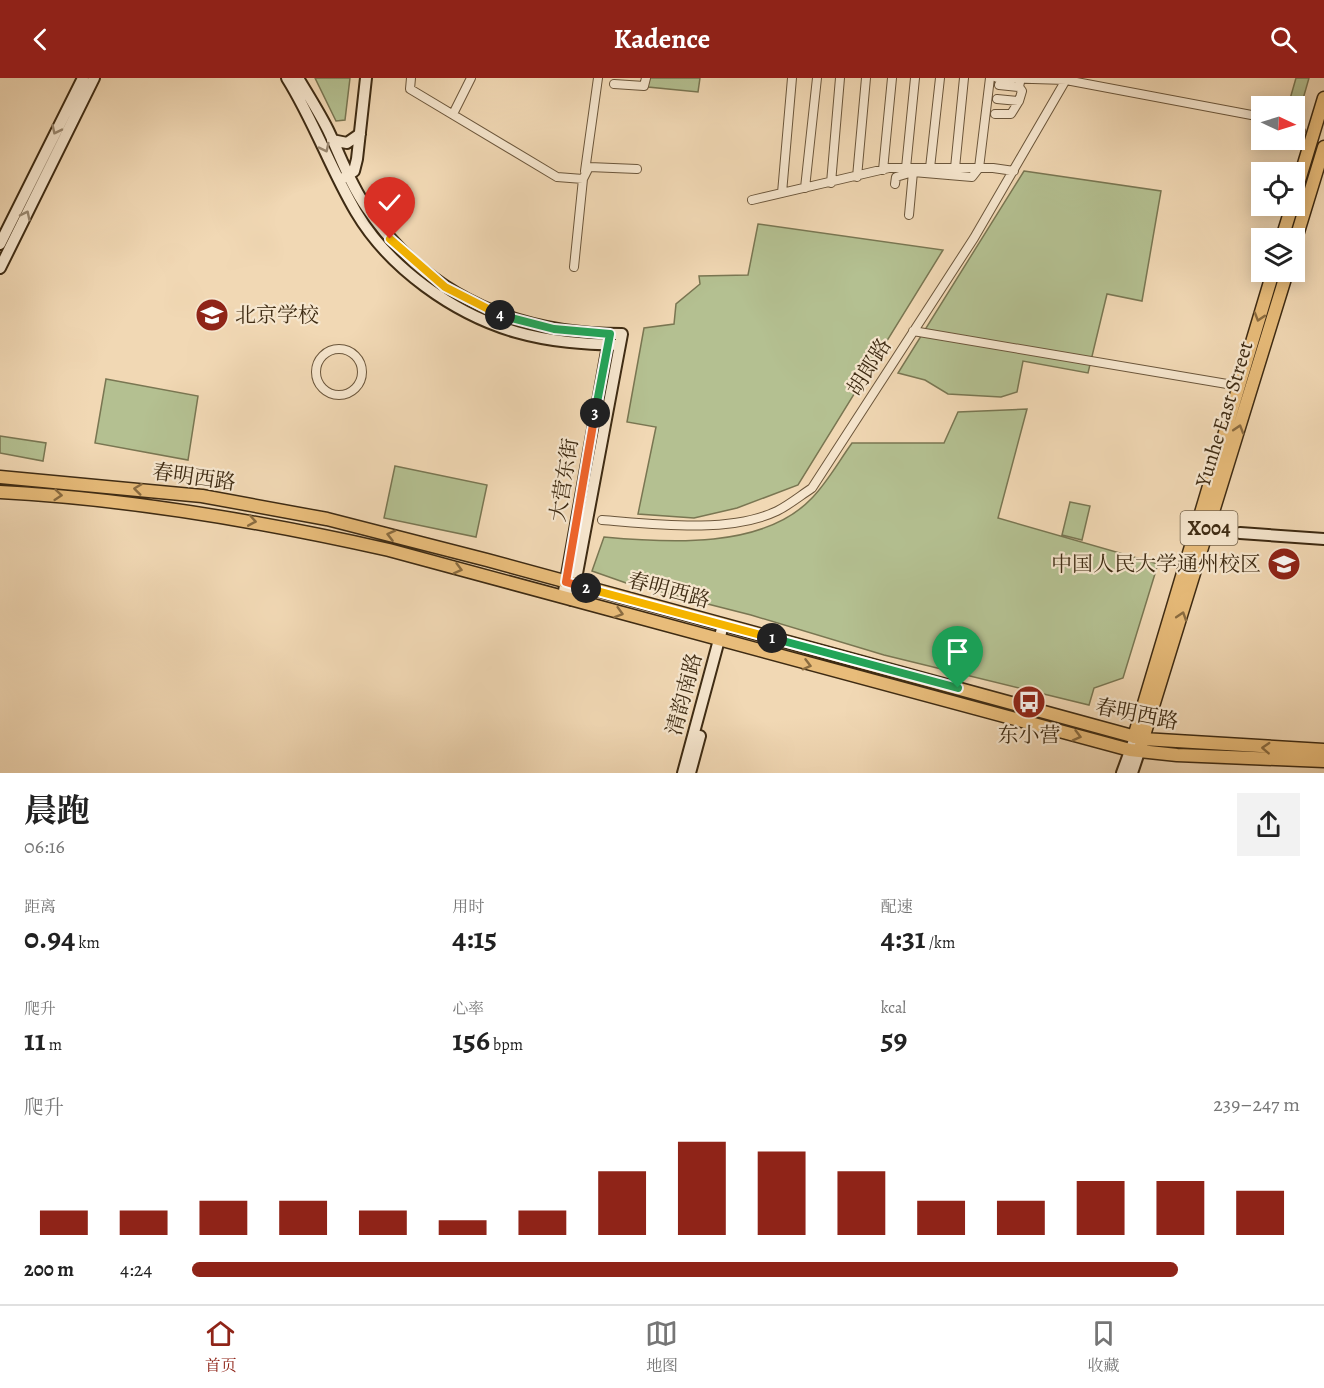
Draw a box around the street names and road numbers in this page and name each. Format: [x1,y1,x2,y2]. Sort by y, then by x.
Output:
street label: 胡郎路 [840,333,898,401]
street label: Yunhe East Street [1188,338,1260,491]
street label: 大营东街 [544,436,584,524]
street label: 春明西路 [150,457,238,497]
road number: X004 [1180,511,1238,545]
street label: 春明西路 [625,566,713,614]
street label: 清韵南路 [660,650,708,738]
street label: 春明西路 [1093,692,1181,736]

